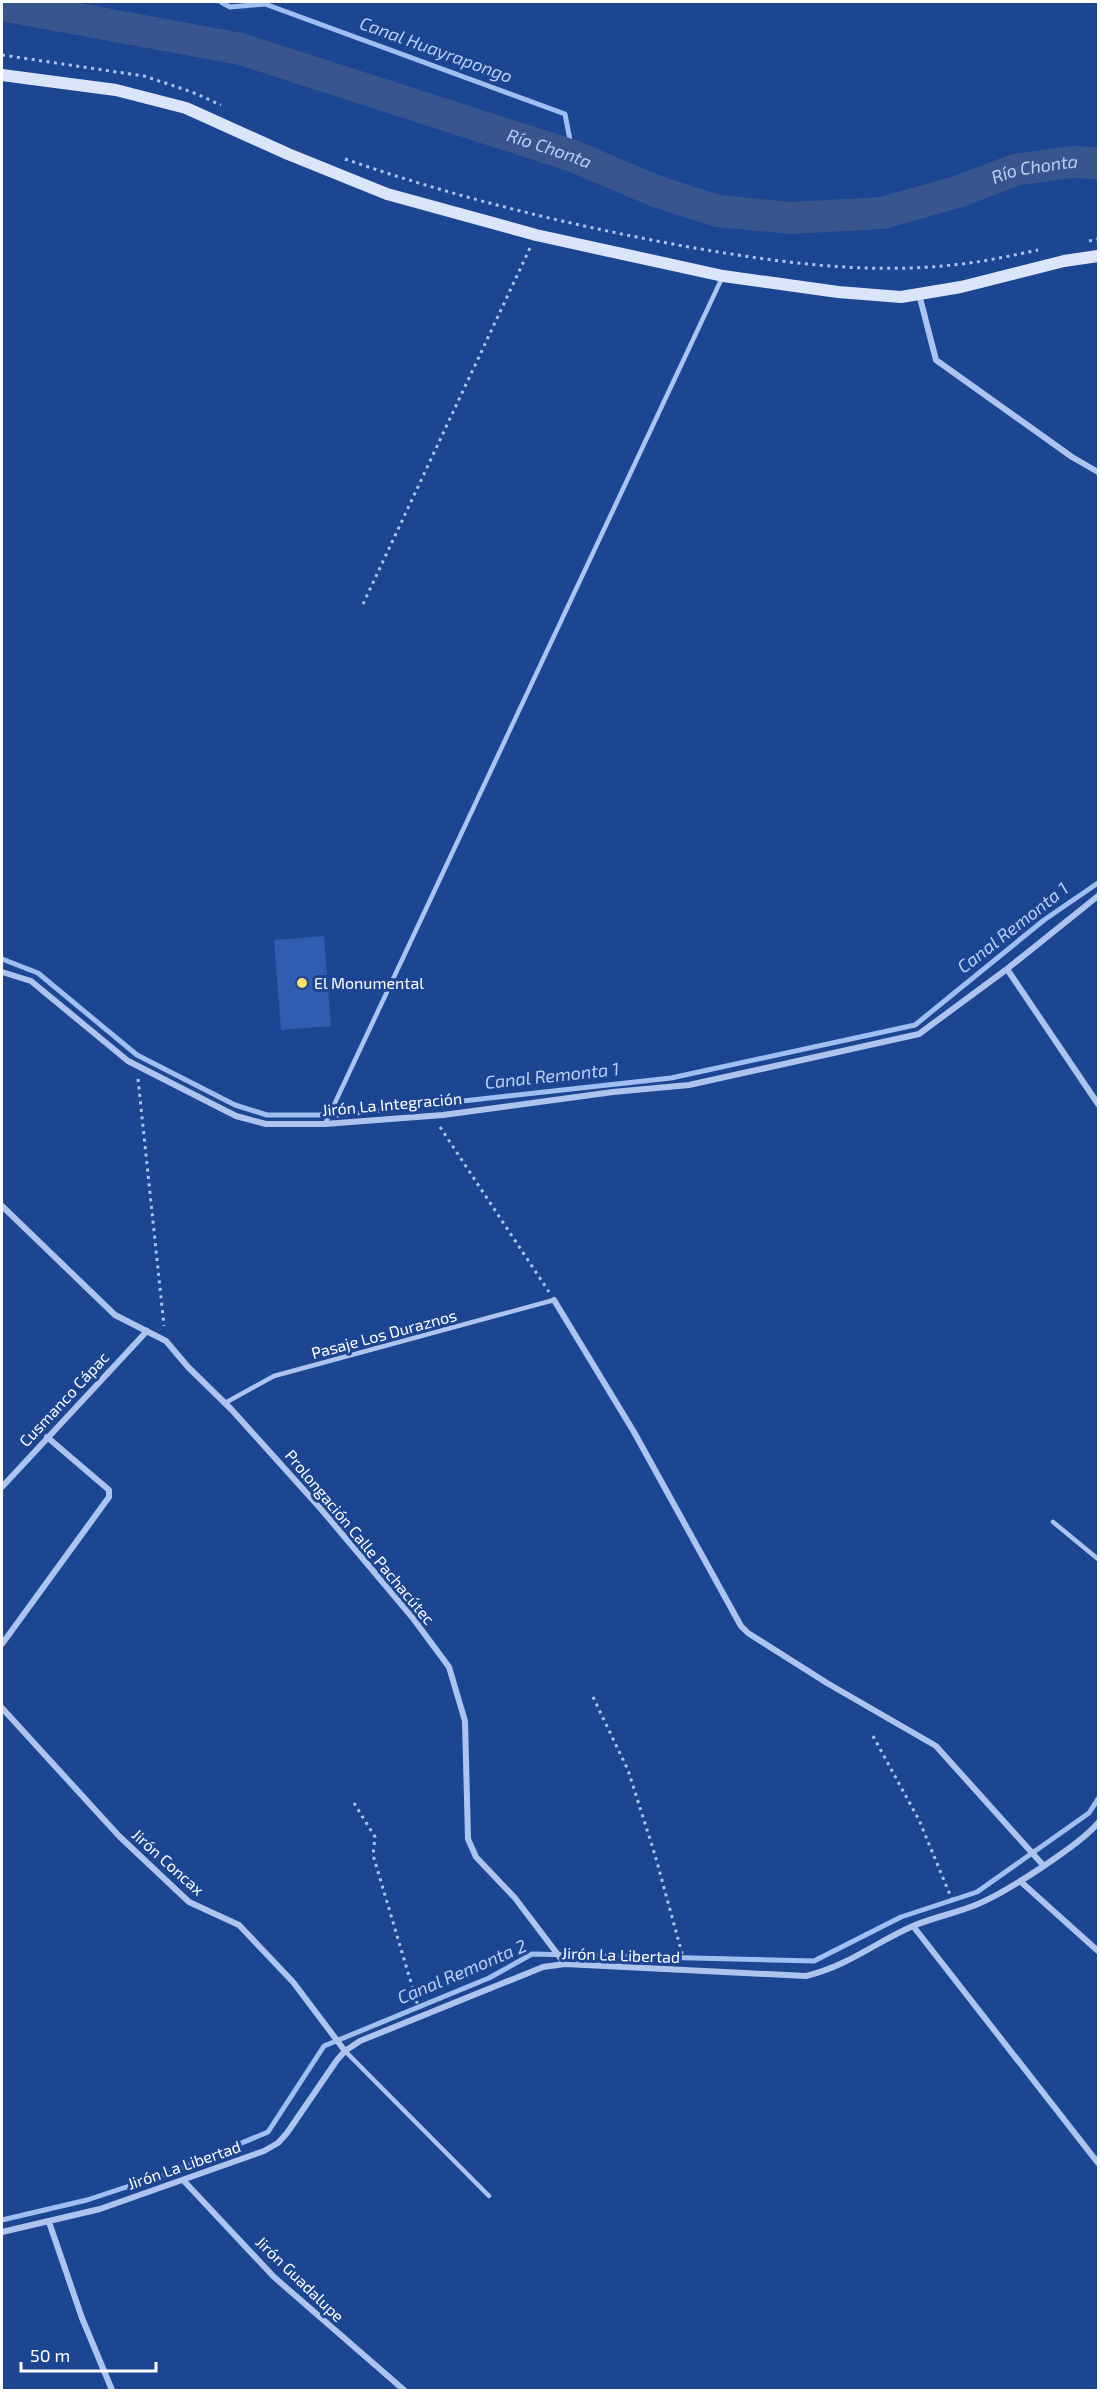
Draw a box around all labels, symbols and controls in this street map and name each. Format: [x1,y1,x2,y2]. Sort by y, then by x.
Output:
water label: Canal Huayrapongo [357,11,516,87]
water label: Río Chonta [504,123,595,173]
water label: Río Chonta [988,150,1078,188]
water label: Canal Remonta 1 [952,877,1072,977]
place label: El Monumental [314,973,424,992]
marker: El Monumental [295,976,309,990]
water label: Canal Remonta 1 [484,1057,620,1093]
street label: Jirón La Integración [321,1088,463,1119]
street label: Pasaje Los Duraznos [309,1305,459,1363]
street label: Cusmanco Cápac [15,1347,113,1450]
street label: Prolongación Calle Pachacútec [282,1445,439,1628]
street label: Jirón Concax [128,1824,209,1899]
water label: Canal Remonta 2 [394,1934,529,2008]
street label: Jirón La Libertad [561,1943,681,1966]
street label: Jirón La Libertad [125,2136,243,2193]
street label: Jirón Guadalupe [252,2232,348,2325]
scale bar [21,2335,156,2373]
text: 50 m [30,2344,70,2366]

